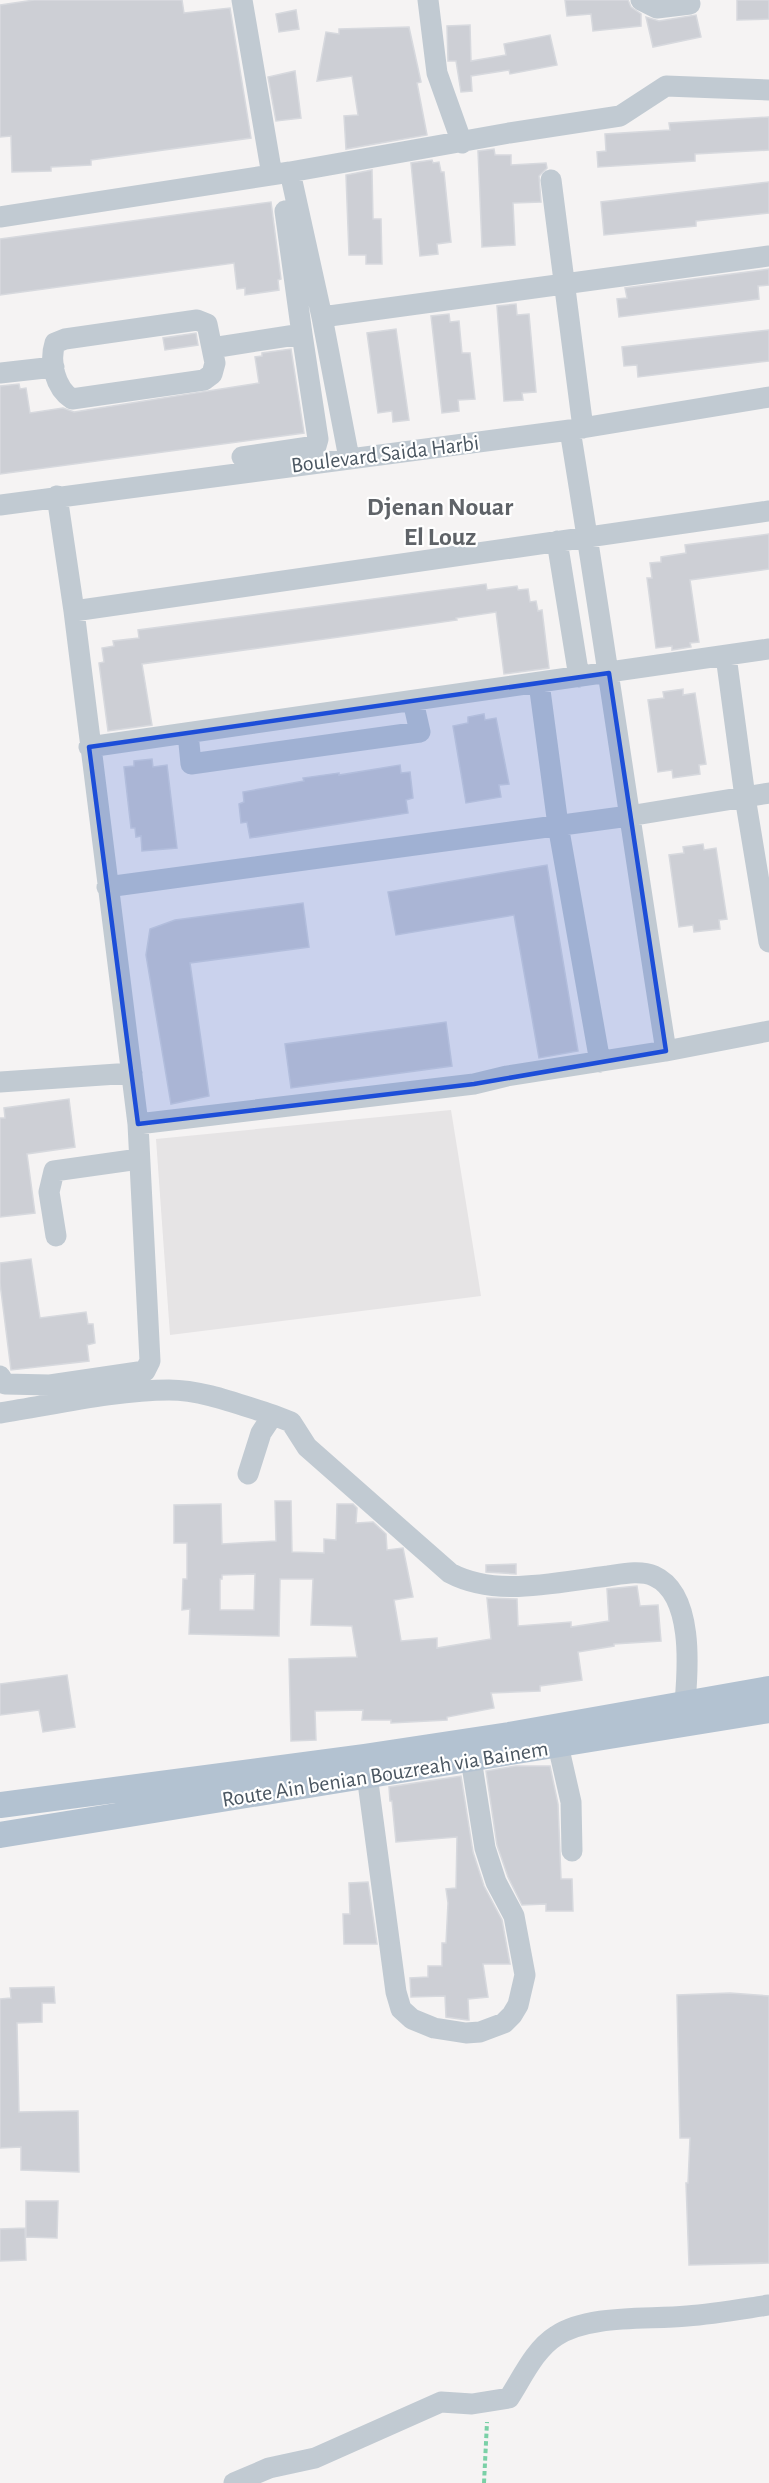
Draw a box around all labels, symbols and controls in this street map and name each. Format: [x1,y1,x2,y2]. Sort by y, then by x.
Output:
street label: Boulevard Saida Harbi [290,432,480,476]
district label: Djenan Nouar El Louz [367,494,513,550]
street label: Route Ain benian Bouzreah via Bainem [220,1737,550,1811]

